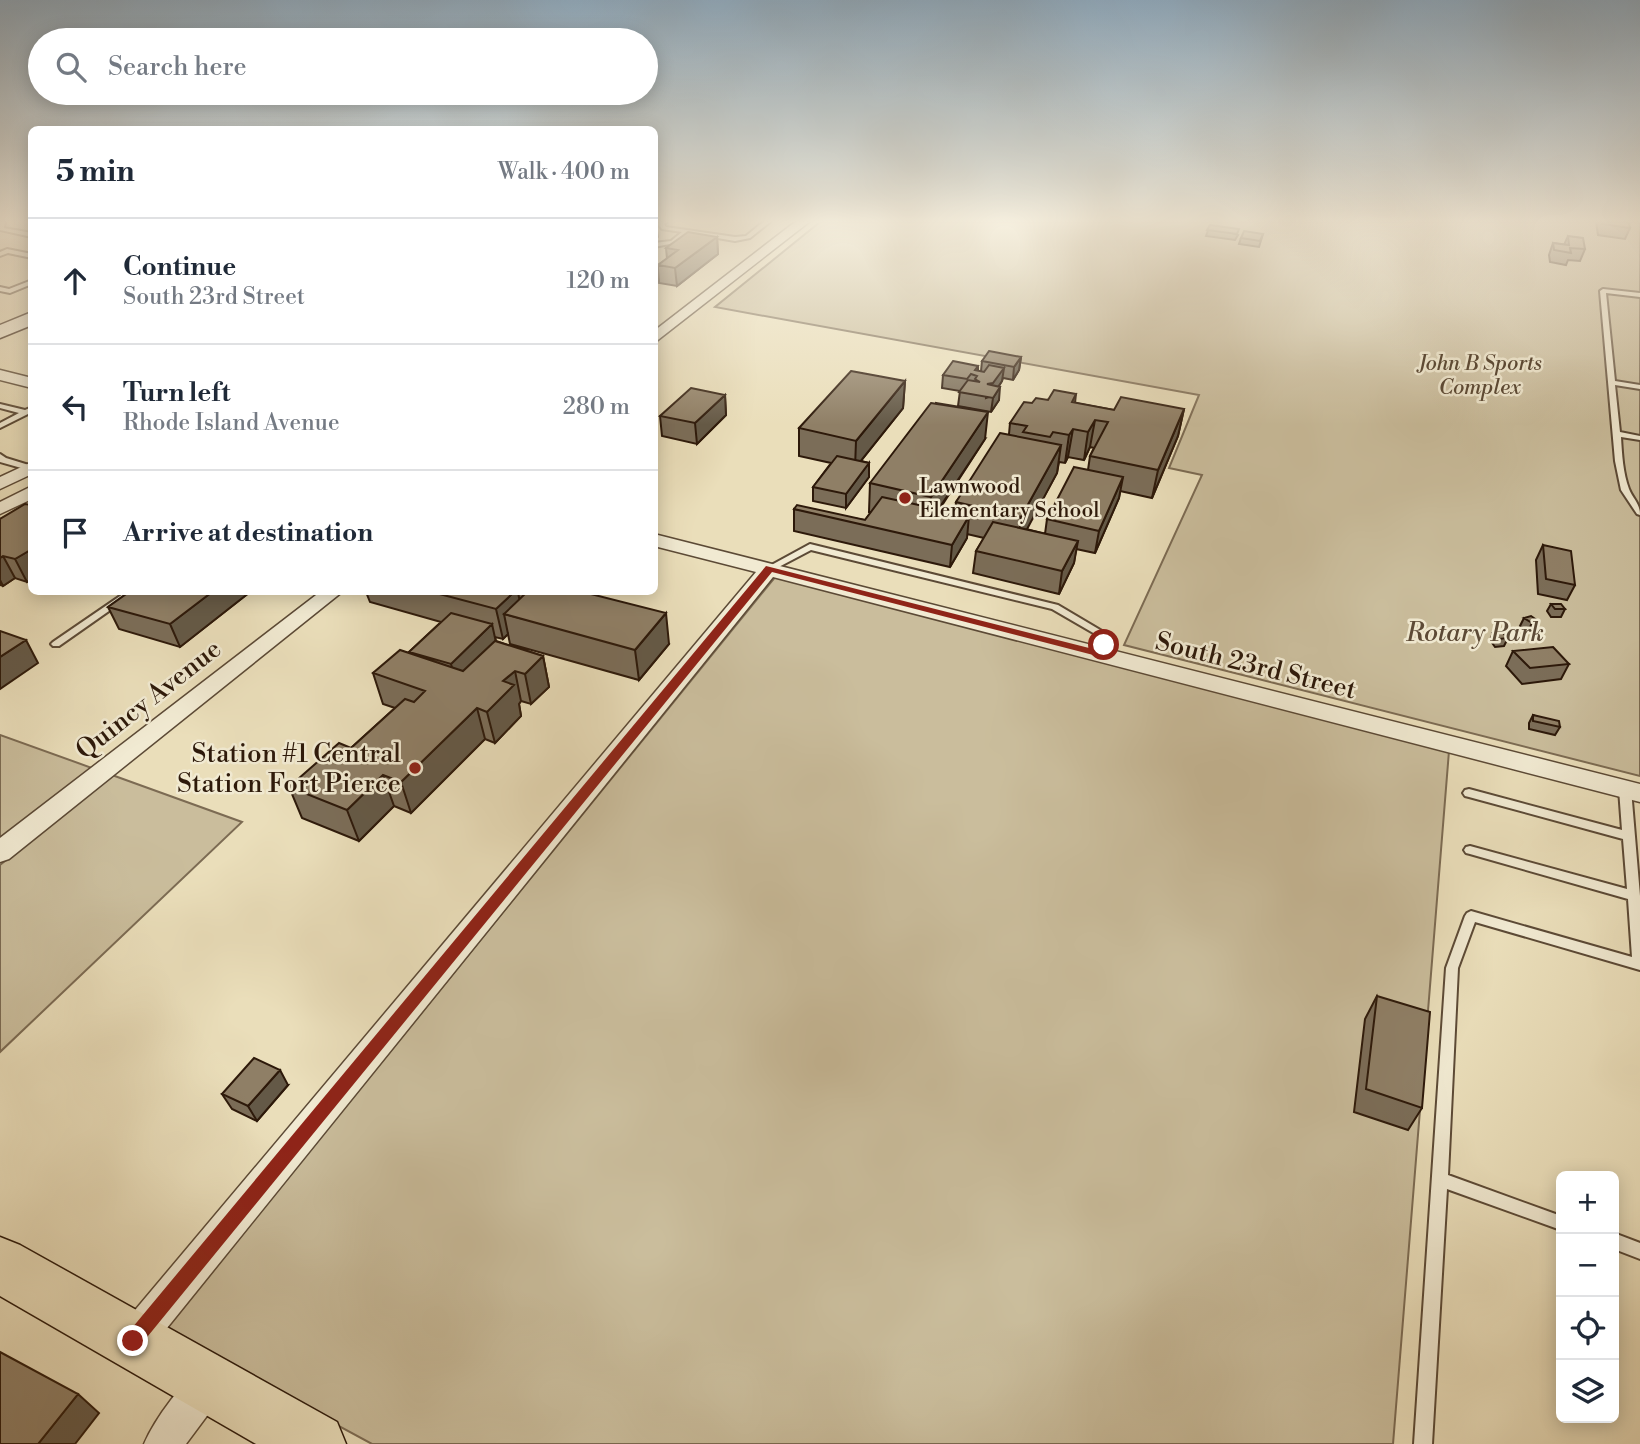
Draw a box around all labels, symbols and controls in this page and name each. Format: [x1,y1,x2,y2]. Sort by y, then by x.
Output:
search box [28,28,658,105]
icon: search [52,48,90,86]
text: Search here [108,51,247,83]
text: 5 min [56,153,135,191]
text: Walk · 400 m [498,158,630,186]
text: Continue [123,251,236,283]
icon: ahead [56,262,94,300]
text: 120 m [566,267,630,295]
text: South 23rd Street [123,283,305,311]
park label: John B Sports Complex [1416,351,1542,401]
text: Turn left [123,377,231,409]
icon: left [56,388,94,426]
text: 280 m [563,393,630,421]
text: Rhode Island Avenue [123,409,340,437]
place label: Lawnwood Elementary School [919,474,1099,524]
marker: Lawnwood Elementary School [897,490,913,506]
icon: arrive [56,514,94,552]
text: Arrive at destination [123,517,373,549]
park label: Rotary Park [1405,617,1544,649]
street label: South 23rd Street [1152,626,1359,706]
route start [1088,629,1119,660]
street label: Quincy Avenue [69,633,228,767]
place label: Station #1 Central Station Fort Pierce [177,738,401,800]
marker: Station #1 Central Station Fort Pierce [407,760,423,776]
map controls [1556,1171,1619,1423]
button: + [1556,1171,1619,1234]
button: − [1556,1234,1619,1297]
button: locate [1556,1297,1619,1360]
route end [117,1325,148,1356]
button: layers [1556,1360,1619,1423]

